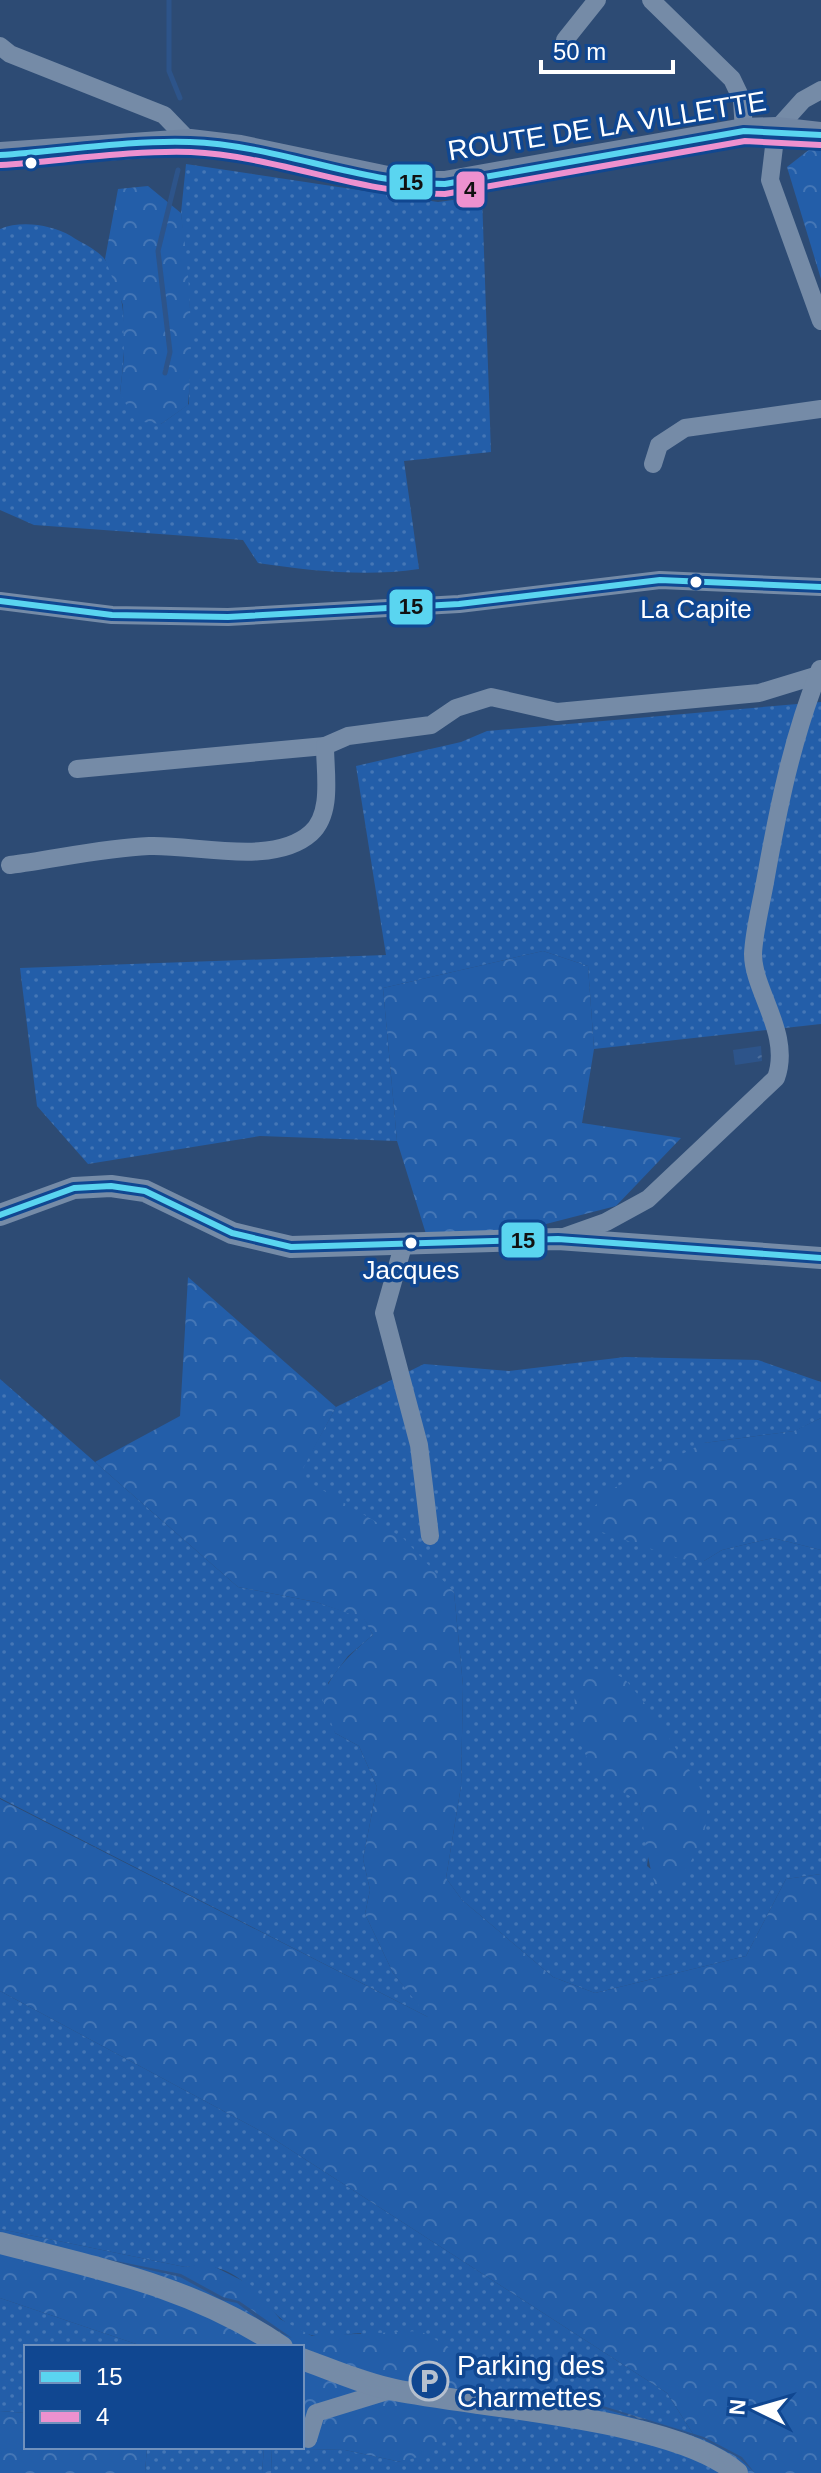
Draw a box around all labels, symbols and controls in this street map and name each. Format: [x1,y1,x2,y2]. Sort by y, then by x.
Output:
scale bar [541,24,673,74]
text: 50 m [553,38,606,65]
street label: ROUTE DE LA VILLETTE [446,85,768,167]
unlabelled marker [23,155,39,171]
line badge: 15 [388,163,434,201]
text: 15 [399,170,423,195]
line badge: 4 [455,170,486,209]
text: 4 [464,177,477,202]
marker: La Capite [688,574,704,590]
line badge: 15 [388,588,434,626]
text: 15 [399,594,423,619]
place label: La Capite [640,594,752,624]
line badge: 15 [500,1221,546,1259]
text: 15 [511,1228,535,1253]
marker: Jacques [403,1235,419,1251]
place label: Jacques [363,1255,459,1285]
legend [24,2345,304,2449]
place label: Parking des Charmettes [457,2350,605,2413]
parking icon: Parking des Charmettes [408,2360,450,2402]
text: 15 [96,2363,123,2390]
north arrow [717,2369,797,2449]
text: N [724,2398,751,2416]
text: 4 [96,2403,109,2430]

